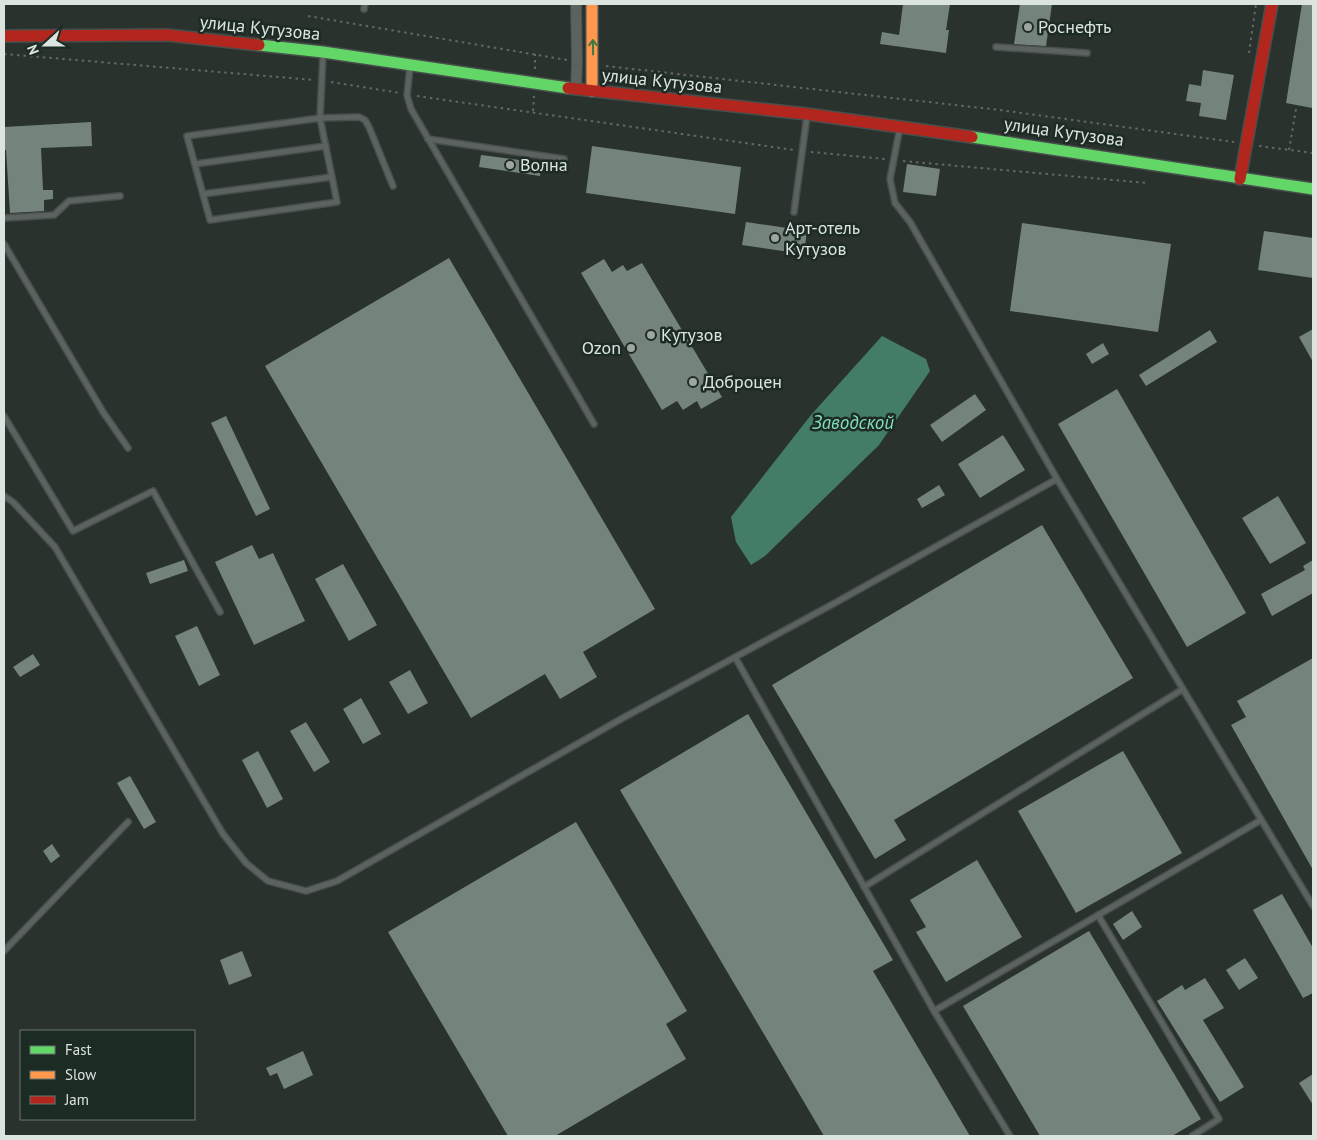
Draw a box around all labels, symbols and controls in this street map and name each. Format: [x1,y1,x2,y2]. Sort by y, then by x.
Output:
street label: улица Кутузова [199,10,321,45]
place label: Роснефть [1038,15,1111,38]
north arrow [20,20,70,70]
marker: Роснефть [1022,21,1034,33]
one-way arrow [588,40,598,56]
text: N [23,42,43,57]
street label: улица Кутузова [601,63,723,98]
street label: улица Кутузова [1003,112,1126,151]
place label: Волна [520,153,568,176]
marker: Волна [504,159,516,171]
place label: Арт-отель Кутузов [785,216,860,260]
marker: Арт-отель Кутузов [769,232,781,244]
place label: Кутузов [661,323,723,346]
marker: Кутузов [645,329,657,341]
place label: Ozon [582,336,621,359]
marker: Ozon [625,342,637,354]
place label: Доброцен [703,370,782,393]
marker: Доброцен [687,376,699,388]
water label: Заводской [812,410,894,434]
legend [20,1030,195,1120]
text: Fast [65,1040,92,1059]
text: Slow [65,1065,96,1084]
text: Jam [64,1090,89,1109]

